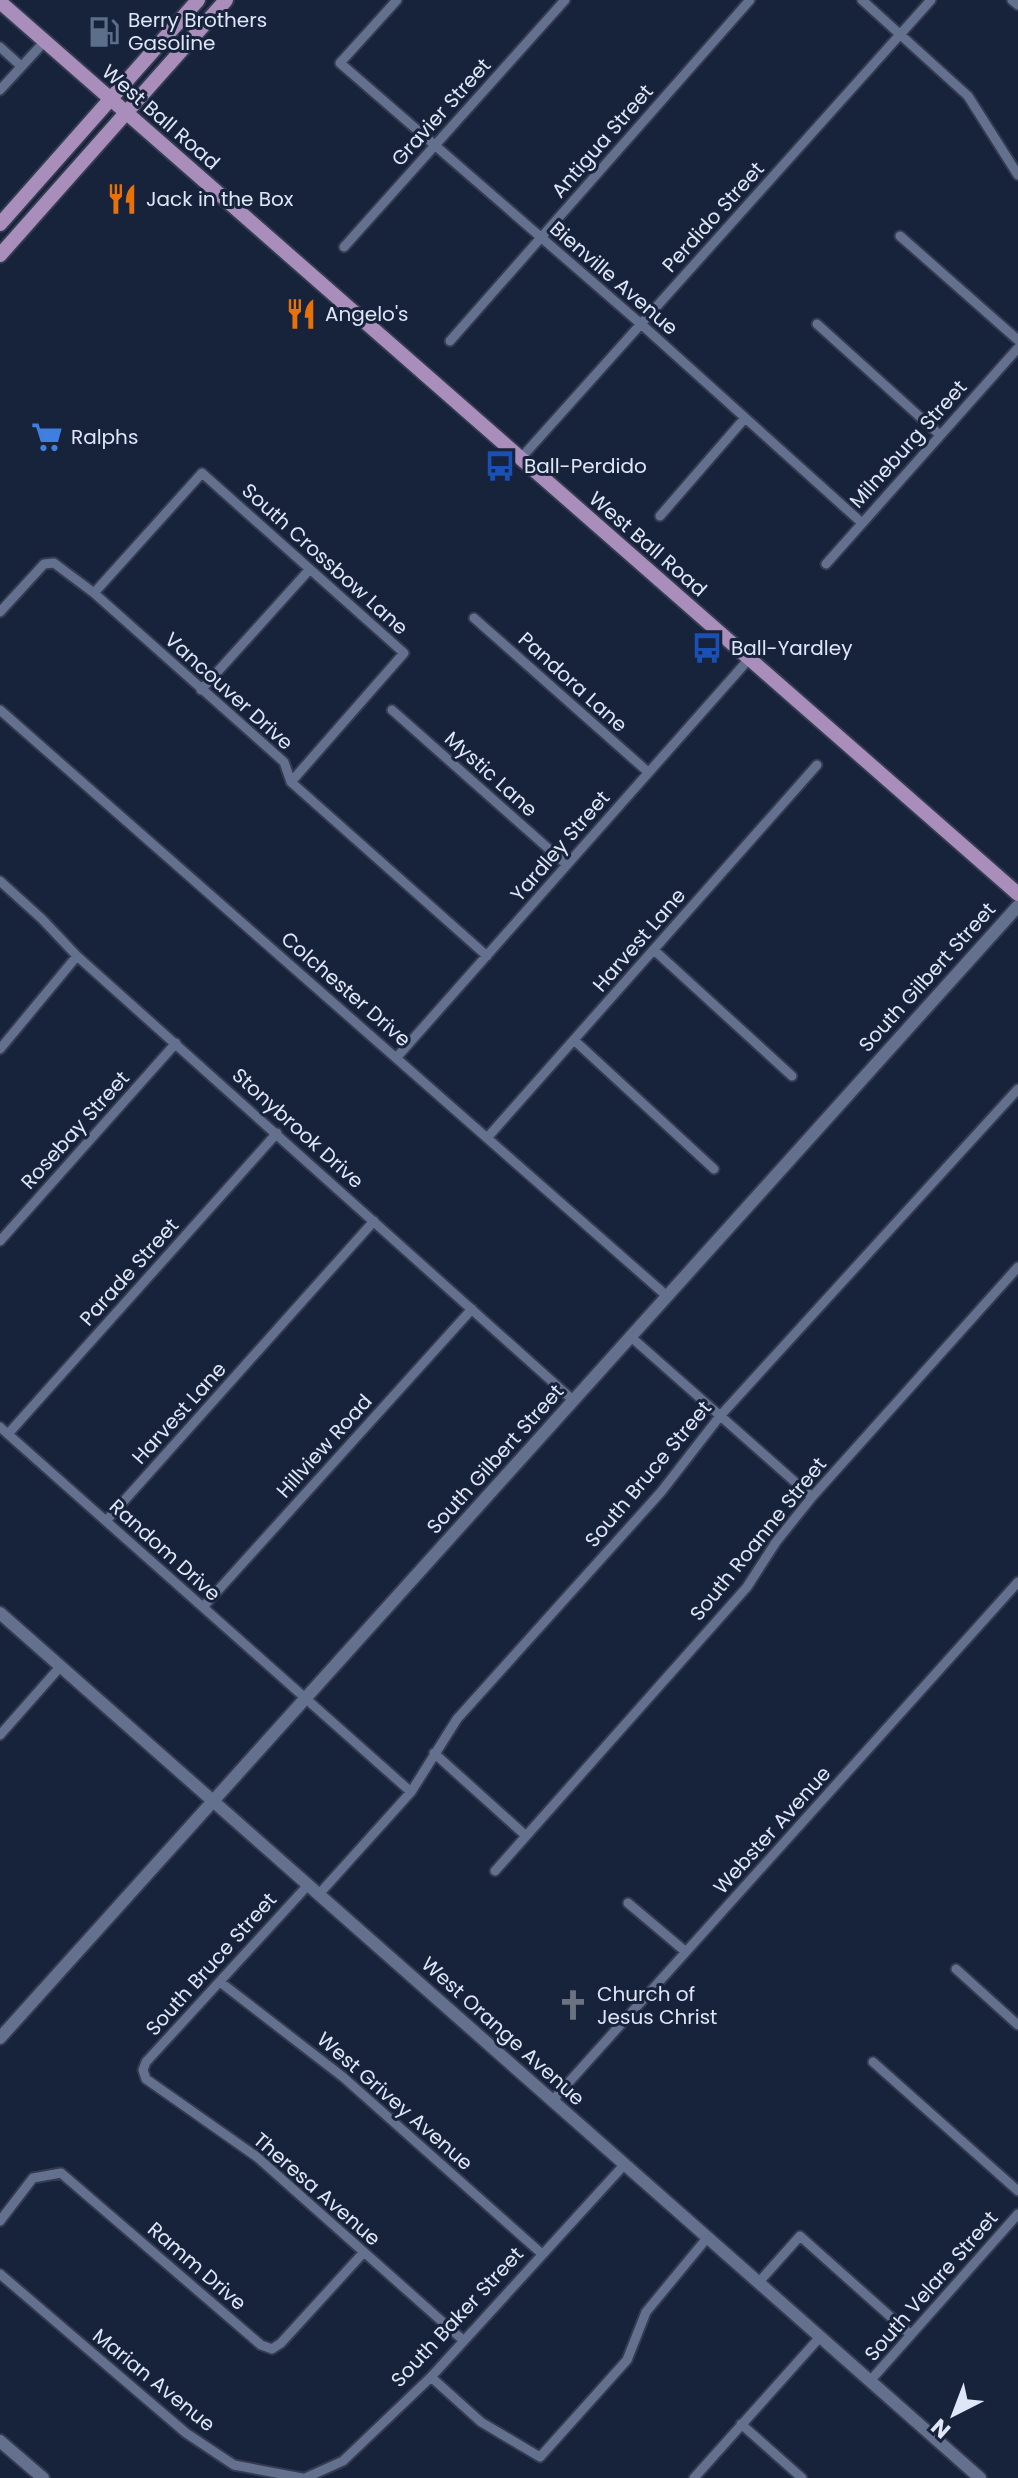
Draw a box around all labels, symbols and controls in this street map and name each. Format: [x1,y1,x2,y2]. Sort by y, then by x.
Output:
place label: Berry Brothers Gasoline [128,6,267,57]
fuel station icon: Berry Brothers Gasoline [87,15,121,49]
street label: Gravier Street [385,52,497,172]
street label: West Ball Road [96,58,226,176]
street label: Antigua Street [545,78,659,204]
street label: Perdido Street [656,156,770,278]
restaurant icon: Jack in the Box [105,182,139,216]
place label: Jack in the Box [146,185,294,213]
street label: Bienville Avenue [544,215,684,341]
restaurant icon: Angelo's [284,297,318,331]
place label: Angelo's [325,300,409,328]
street label: Milneburg Street [843,374,973,514]
supermarket icon: Ralphs [30,420,64,454]
place label: Ralphs [71,423,138,451]
bus stop icon: Ball-Perdido [483,449,517,483]
place label: Ball-Perdido [524,452,647,480]
street label: South Crossbow Lane [236,477,414,641]
street label: West Ball Road [583,485,713,603]
street label: Pandora Lane [512,625,634,739]
street label: Vancouver Drive [159,626,299,756]
bus stop icon: Ball-Yardley [690,631,724,665]
place label: Ball-Yardley [731,634,852,662]
street label: Mystic Lane [439,725,543,823]
street label: Yardley Street [504,784,616,908]
street label: Harvest Lane [586,882,692,998]
street label: South Gilbert Street [852,896,1002,1058]
street label: Colchester Drive [275,925,417,1053]
street label: Stonybrook Drive [226,1061,370,1195]
street label: Rosebay Street [14,1065,136,1195]
street label: Parade Street [73,1212,185,1332]
street label: Harvest Lane [125,1356,233,1470]
street label: South Gilbert Street [420,1378,570,1540]
street label: Hillview Road [270,1388,378,1504]
street label: South Bruce Street [578,1395,718,1553]
street label: South Roanne Street [683,1451,833,1627]
street label: Random Drive [103,1492,227,1608]
street label: Webster Avenue [707,1760,837,1900]
street label: South Bruce Street [139,1886,283,2042]
street label: West Orange Avenue [415,1950,591,2112]
place label: Church of Jesus Christ [597,1980,717,2031]
church icon: Church of Jesus Christ [556,1988,590,2022]
street label: West Grivey Avenue [311,2025,479,2177]
street label: Theresa Avenue [247,2126,387,2252]
street label: South Velare Street [858,2205,1004,2367]
street label: Ramm Drive [142,2215,252,2317]
street label: South Baker Street [384,2241,530,2393]
street label: Marian Avenue [87,2322,221,2438]
north arrow [914,2374,994,2454]
text: N [924,2411,957,2446]

